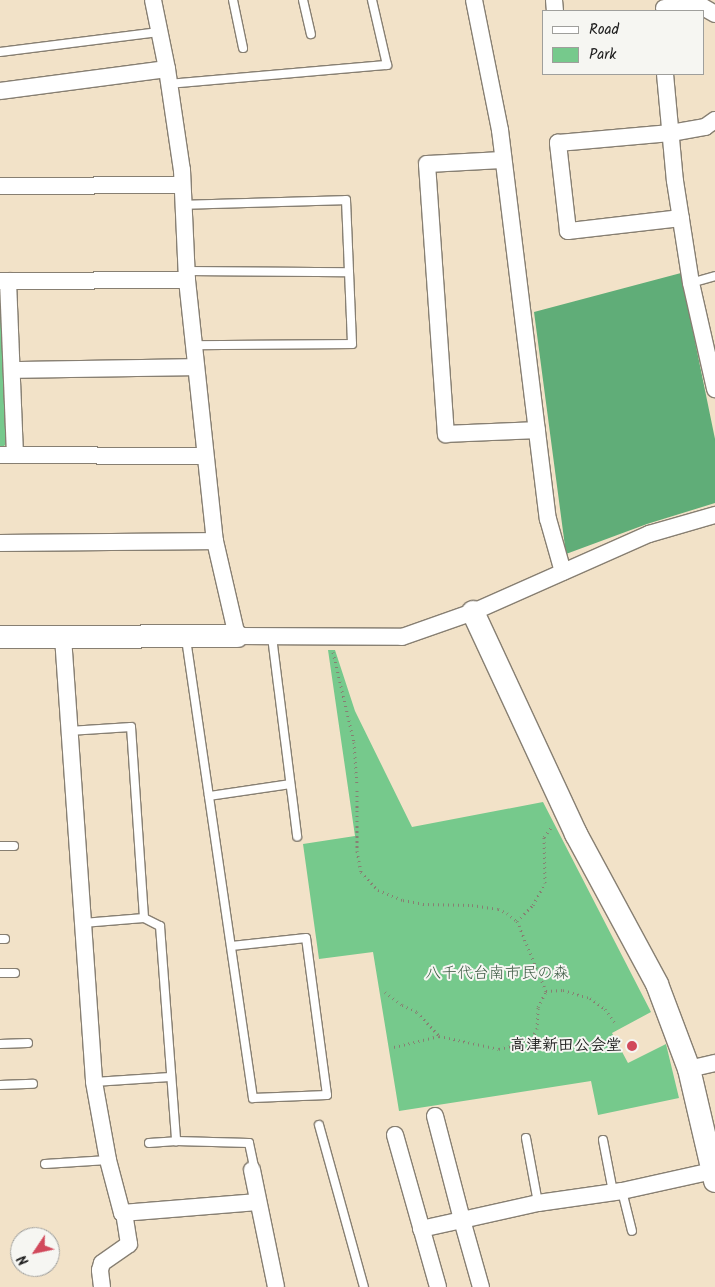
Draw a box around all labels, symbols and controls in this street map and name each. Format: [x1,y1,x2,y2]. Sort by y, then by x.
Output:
legend [542,10,705,75]
text: Road [589,18,619,42]
text: Park [589,43,616,67]
park label: 八千代台南市民の森 [425,964,569,984]
place label: 高津新田公会堂 [510,1036,622,1056]
marker: 高津新田公会堂 [626,1040,638,1052]
north arrow [10,1227,60,1277]
text: N [12,1250,35,1270]

